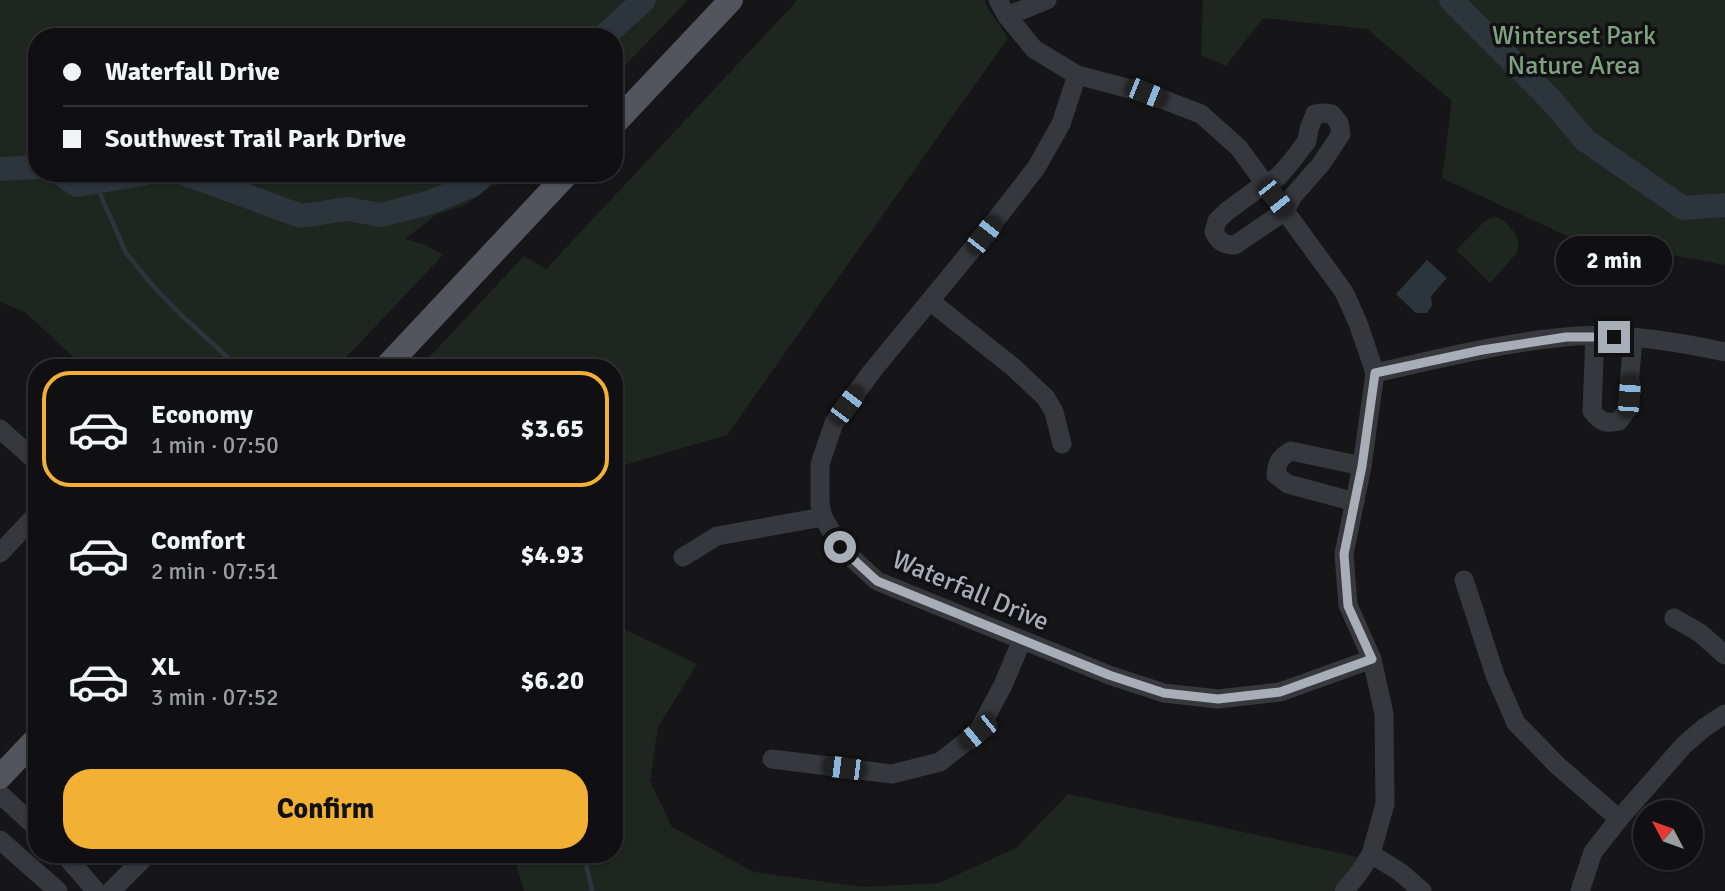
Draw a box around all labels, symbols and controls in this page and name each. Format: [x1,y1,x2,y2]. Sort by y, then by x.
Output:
park label: Winterset Park Nature Area [1492,20,1656,82]
text: Waterfall Drive [105,56,280,88]
car [1123,75,1170,111]
text: Southwest Trail Park Drive [105,123,406,155]
car [1254,175,1297,221]
car [963,212,1006,258]
callout: 2 min [1556,236,1672,284]
text: 2 min [1586,246,1642,275]
route end [1598,321,1630,353]
car [1618,374,1641,418]
car [826,382,869,428]
icon: car [67,398,130,461]
text: Economy [151,399,253,431]
text: $3.65 [520,413,584,445]
text: 1 min · 07:50 [151,431,279,460]
icon: car [67,524,130,587]
text: Comfort [151,525,245,557]
route start [824,531,856,563]
text: $4.93 [520,539,584,571]
street label: Waterfall Drive [887,544,1054,638]
text: 2 min · 07:51 [151,557,279,586]
icon: car [67,650,130,713]
text: XL [151,651,181,683]
text: $6.20 [520,665,584,697]
text: 3 min · 07:52 [151,683,279,712]
car [956,711,1001,753]
car [822,755,867,781]
button: Confirm [63,769,588,849]
north arrow [1633,800,1703,870]
map controls [1633,800,1703,870]

